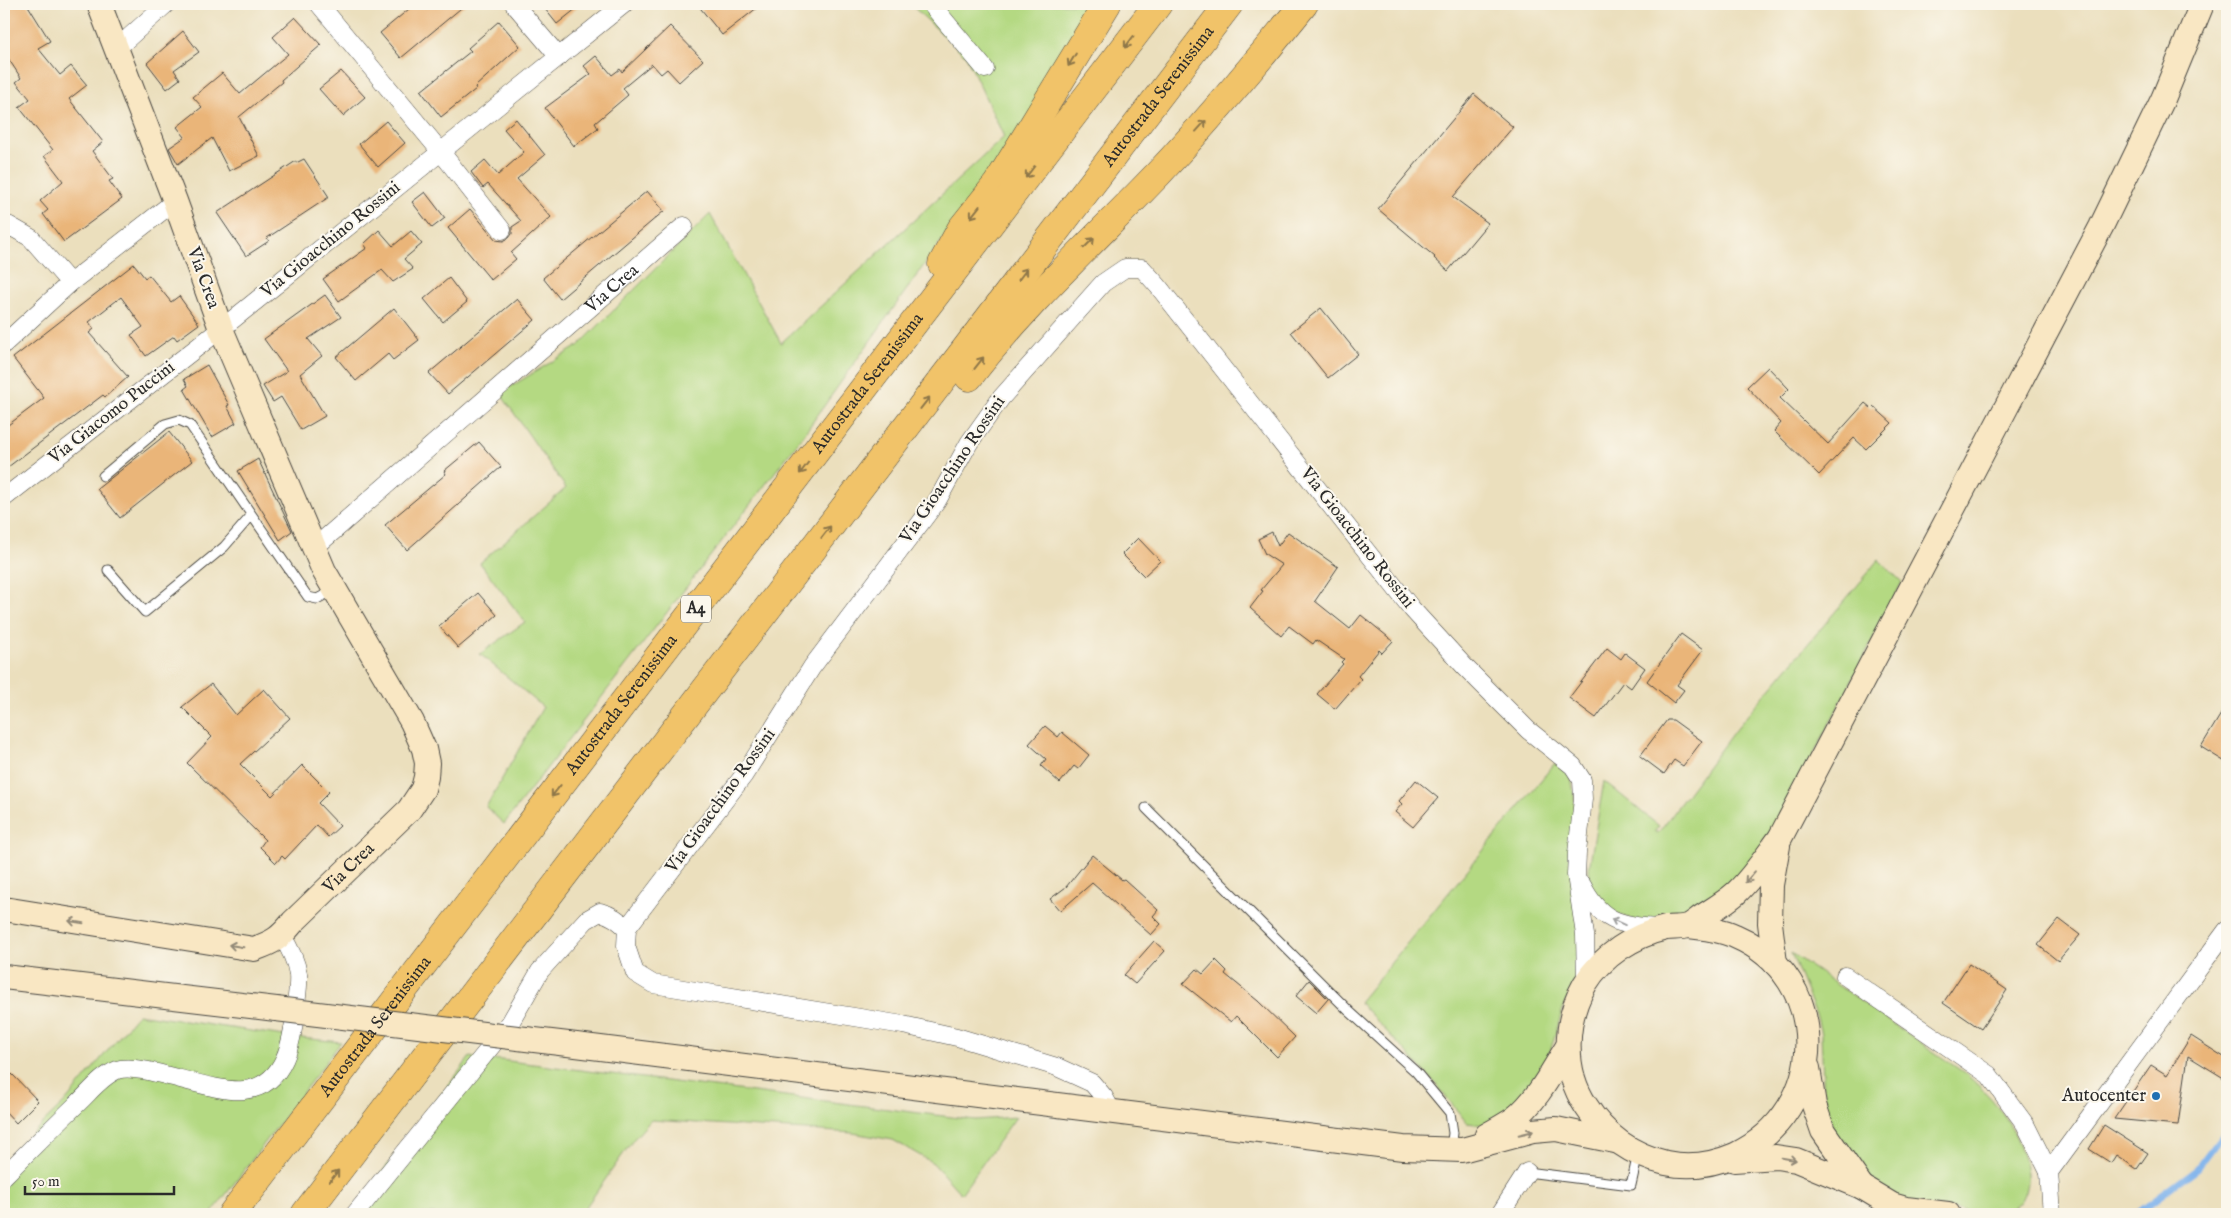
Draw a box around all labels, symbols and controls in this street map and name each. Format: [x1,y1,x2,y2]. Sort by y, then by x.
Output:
street label: Autostrada Serenissima [1097,21,1220,173]
one-way arrow [1124,36,1135,49]
one-way arrow [1067,53,1077,67]
one-way arrow [1195,119,1207,132]
one-way arrow [1025,165,1036,178]
street label: Via Gioacchino Rossini [256,176,406,304]
one-way arrow [970,205,981,218]
one-way arrow [1083,237,1095,250]
street label: Via Crea [181,243,225,312]
street label: Via Crea [580,259,644,319]
one-way arrow [1018,268,1029,281]
street label: Autostrada Serenissima [806,308,929,459]
street label: Via Giacomo Puccini [43,356,180,470]
one-way arrow [974,357,985,370]
street label: Via Gioacchino Rossini [895,392,1011,549]
one-way arrow [919,397,930,410]
one-way arrow [799,461,809,475]
street label: Via Gioacchino Rossini [1294,462,1419,613]
one-way arrow [820,526,831,539]
road number: A4 [681,596,711,622]
street label: Autostrada Serenissima [560,630,683,781]
street label: Via Gioacchino Rossini [660,724,781,879]
one-way arrow [551,784,561,798]
street label: Via Crea [317,838,380,899]
one-way arrow [1744,870,1756,883]
one-way arrow [68,916,84,926]
one-way arrow [1611,916,1626,926]
one-way arrow [229,941,245,951]
street label: Autostrada Serenissima [314,951,437,1102]
place label: Autocenter [2061,1085,2146,1108]
marker: Autocenter [2150,1090,2162,1102]
one-way arrow [1518,1128,1534,1137]
one-way arrow [1780,1155,1796,1165]
scale bar [25,1163,174,1195]
one-way arrow [329,1170,340,1183]
text: 50 m [32,1172,60,1191]

